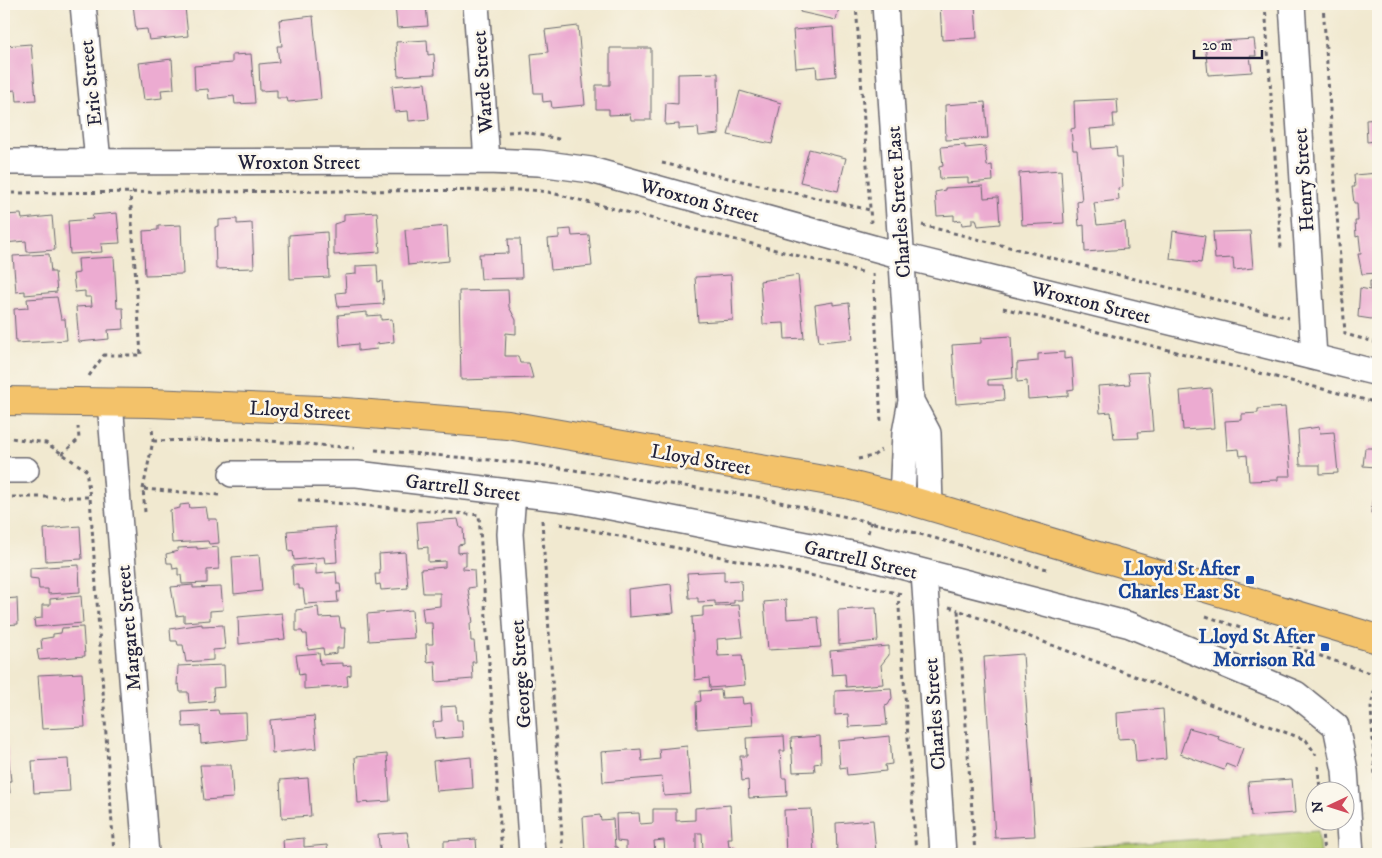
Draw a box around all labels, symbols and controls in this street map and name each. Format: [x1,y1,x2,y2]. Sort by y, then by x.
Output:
scale bar [1194,28,1262,60]
street label: Warde Street [467,30,500,135]
text: 20 m [1202,36,1232,55]
street label: Eric Street [75,38,108,127]
street label: Charles Street East [882,125,917,279]
street label: Henry Street [1288,127,1321,233]
street label: Wroxton Street [237,151,360,176]
street label: Wroxton Street [636,173,762,229]
street label: Wroxton Street [1027,276,1153,330]
street label: Lloyd Street [249,396,351,427]
street label: Lloyd Street [649,439,753,482]
street label: Gartrell Street [404,469,522,508]
street label: Gartrell Street [802,535,920,586]
place label: Lloyd St After Charles East St [1118,557,1241,605]
street label: Margaret Street [112,564,147,692]
marker: Lloyd St After Charles East St [1244,574,1256,586]
street label: George Street [505,619,538,729]
place label: Lloyd St After Morrison Rd [1199,625,1316,673]
marker: Lloyd St After Morrison Rd [1319,641,1331,653]
street label: Charles Street [919,657,952,771]
north arrow [1304,780,1354,830]
text: N [1309,800,1327,813]

